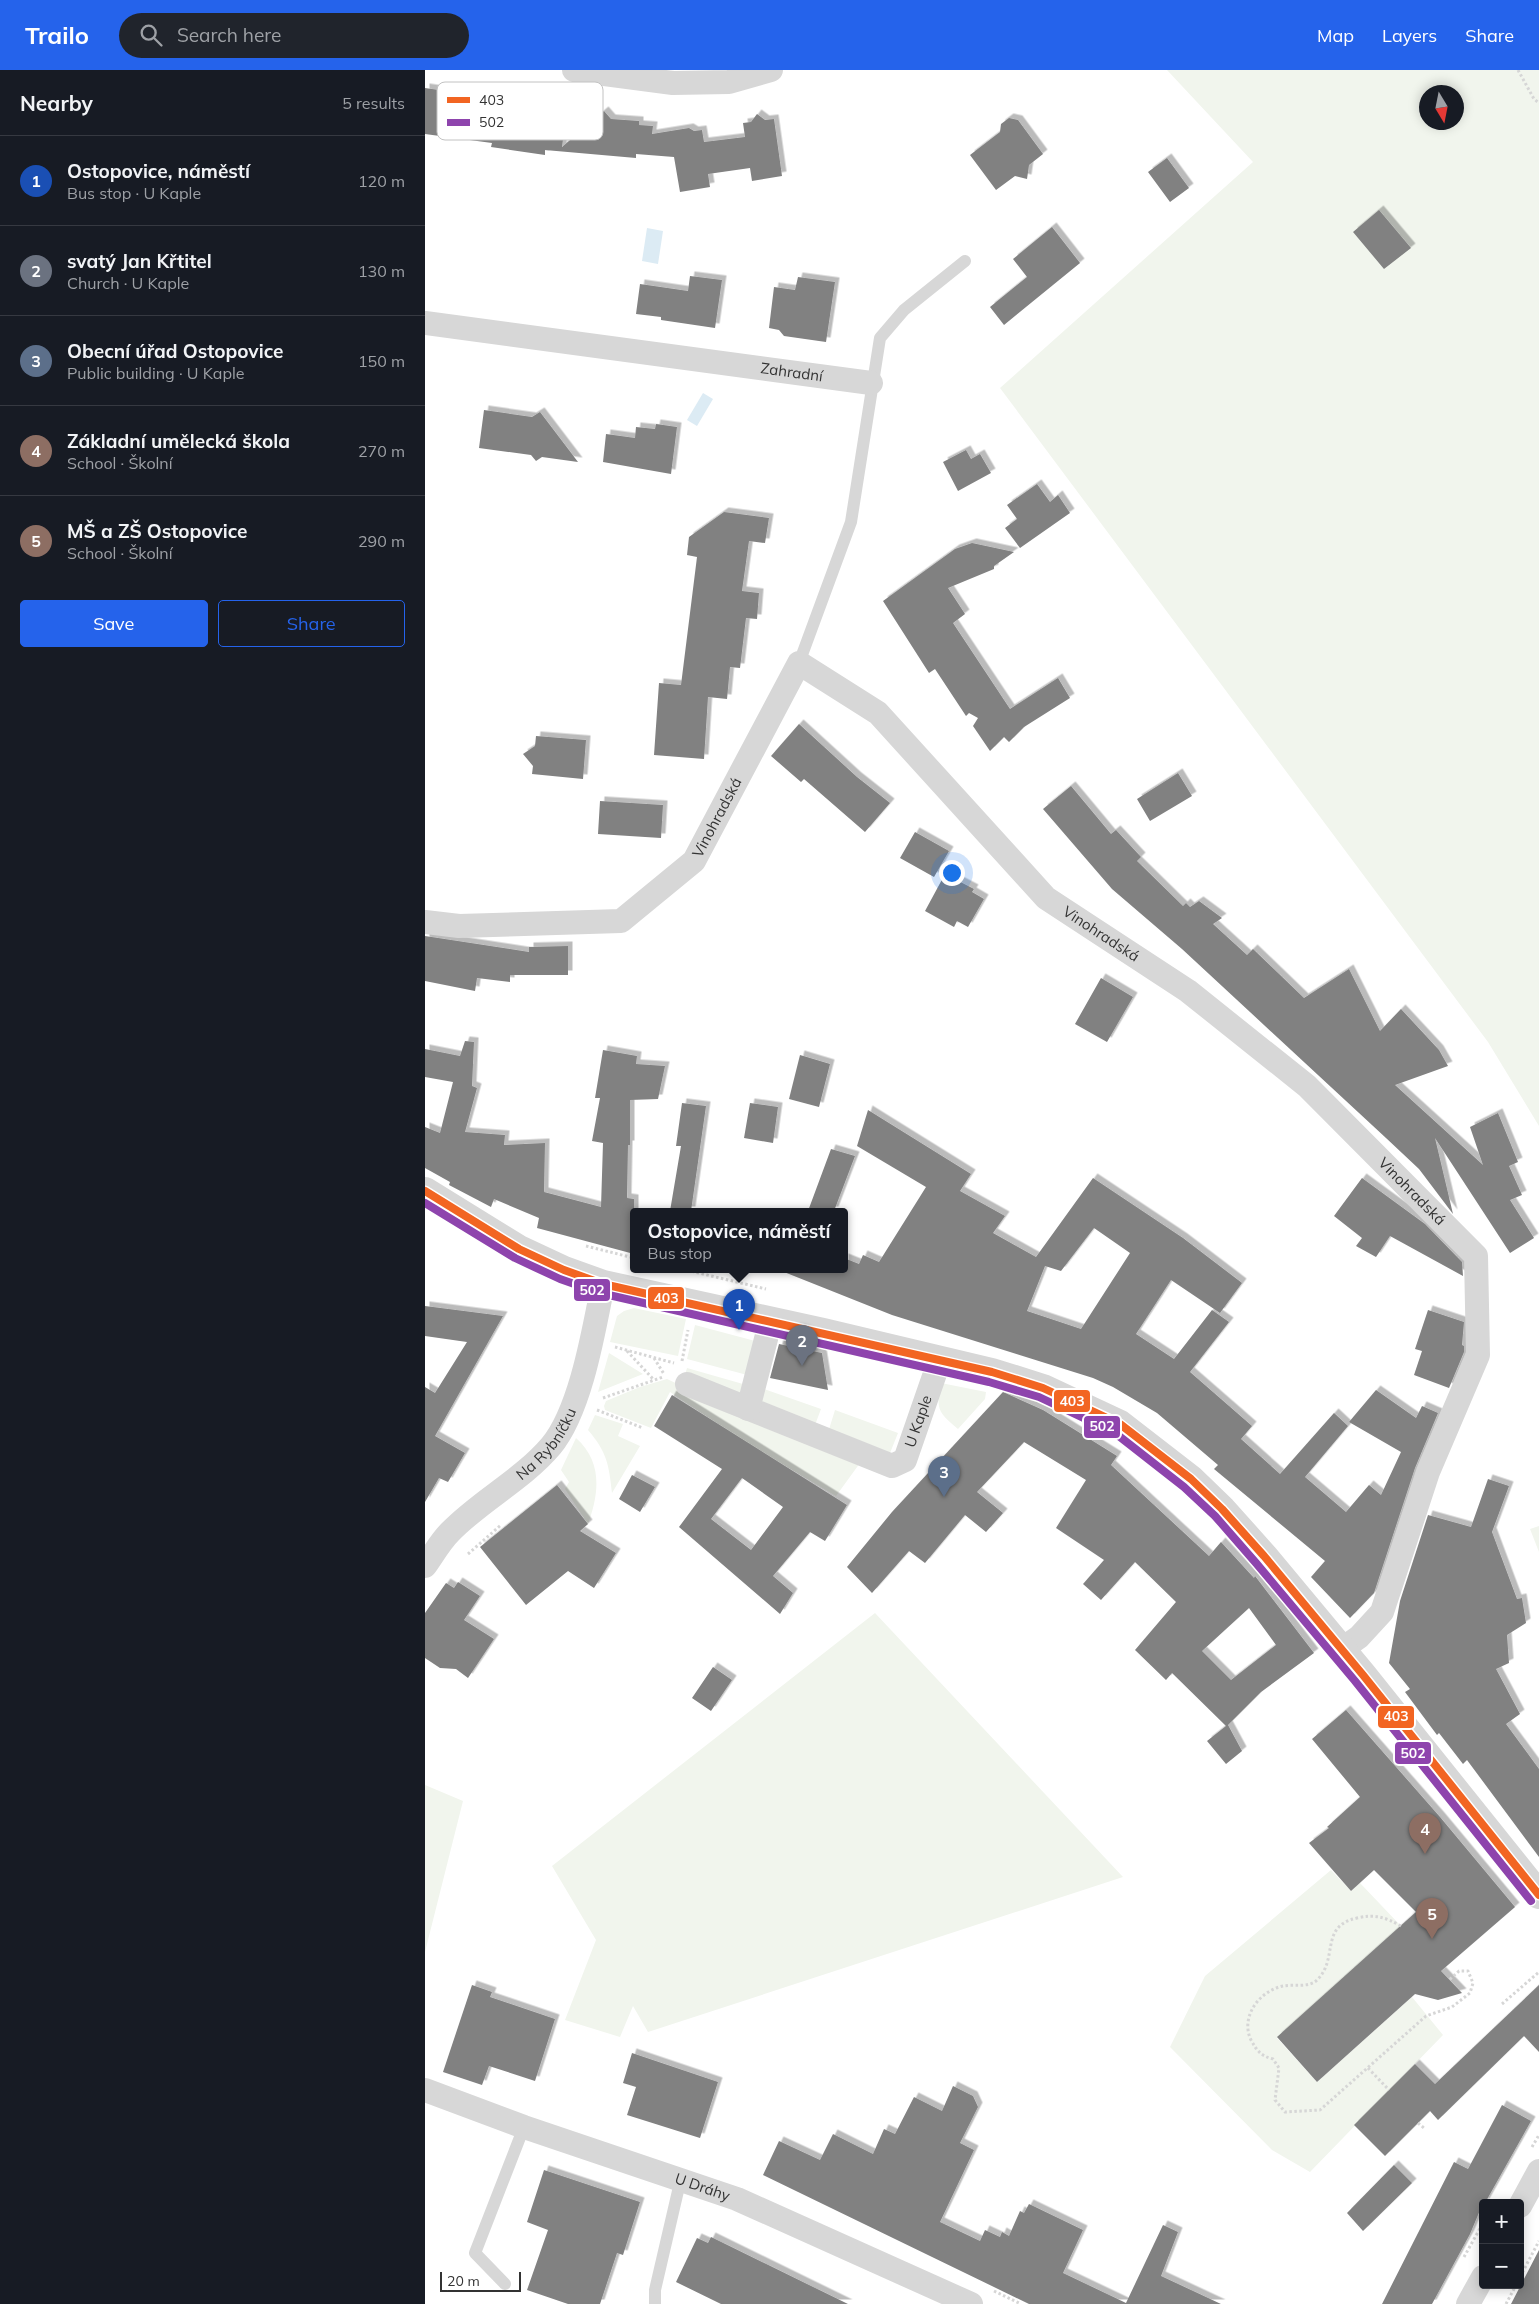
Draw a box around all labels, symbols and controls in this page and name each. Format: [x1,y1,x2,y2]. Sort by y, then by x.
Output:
search box [119,13,469,58]
text: Trailo [25,20,89,50]
icon: search [137,21,165,49]
text: Search here [177,23,281,47]
text: Map [1317,24,1354,47]
text: Layers [1382,24,1437,47]
text: Share [1465,24,1514,47]
legend [437,82,603,140]
north arrow [1419,85,1464,130]
text: Nearby [20,90,93,116]
text: 403 [479,91,504,109]
text: 5 results [342,93,405,113]
text: 502 [479,113,504,131]
text: Ostopovice, náměstí [67,159,250,183]
text: 1 [31,171,41,191]
text: 120 m [358,171,405,191]
text: Bus stop · U Kaple [67,183,201,203]
text: svatý Jan Křtitel [67,249,212,273]
text: 2 [31,261,41,281]
text: 130 m [358,261,405,281]
text: Church · U Kaple [67,273,189,293]
text: Obecní úřad Ostopovice [67,339,283,363]
text: 3 [31,351,41,371]
text: 150 m [358,351,405,371]
street label: Zahradní [760,358,825,386]
text: Public building · U Kaple [67,363,245,383]
text: Základní umělecká škola [67,429,290,453]
text: 4 [31,441,41,461]
text: 270 m [358,441,405,461]
text: School · Školní [67,453,173,473]
text: MŠ a ZŠ Ostopovice [67,519,248,543]
text: 5 [31,531,41,551]
text: 290 m [358,531,405,551]
text: School · Školní [67,543,173,563]
button: Save [20,600,208,647]
button: Share [218,600,405,647]
street label: Vinohradská [688,774,746,861]
your location [939,860,965,886]
street label: Vinohradská [1059,902,1143,966]
street label: Vinohradská [1374,1153,1450,1229]
popup [630,1208,848,1273]
text: Ostopovice, náměstí [648,1219,830,1243]
text: Bus stop [648,1243,712,1263]
line badge: 502 [573,1278,611,1302]
text: 502 [579,1281,605,1299]
line badge: 403 [647,1286,685,1310]
text: 403 [653,1289,679,1307]
pin: 1 [723,1289,755,1330]
pin: 2 [786,1325,818,1366]
line badge: 403 [1053,1389,1091,1413]
street label: U Kaple [900,1392,936,1450]
text: 403 [1059,1392,1085,1410]
street label: Na Rybníčku [512,1405,580,1484]
line badge: 502 [1083,1415,1121,1439]
text: 502 [1089,1417,1115,1435]
pin: 3 [928,1456,960,1497]
line badge: 403 [1377,1705,1415,1729]
text: 403 [1383,1707,1409,1725]
line badge: 502 [1394,1741,1432,1765]
text: 502 [1400,1744,1426,1762]
pin: 4 [1409,1813,1441,1854]
pin: 5 [1416,1898,1448,1939]
street label: U Dráhy [672,2169,733,2205]
map controls [1479,2199,1524,2289]
button: + [1479,2199,1524,2244]
button: − [1479,2244,1524,2289]
scale bar [440,2269,521,2292]
text: 20 m [447,2272,480,2290]

